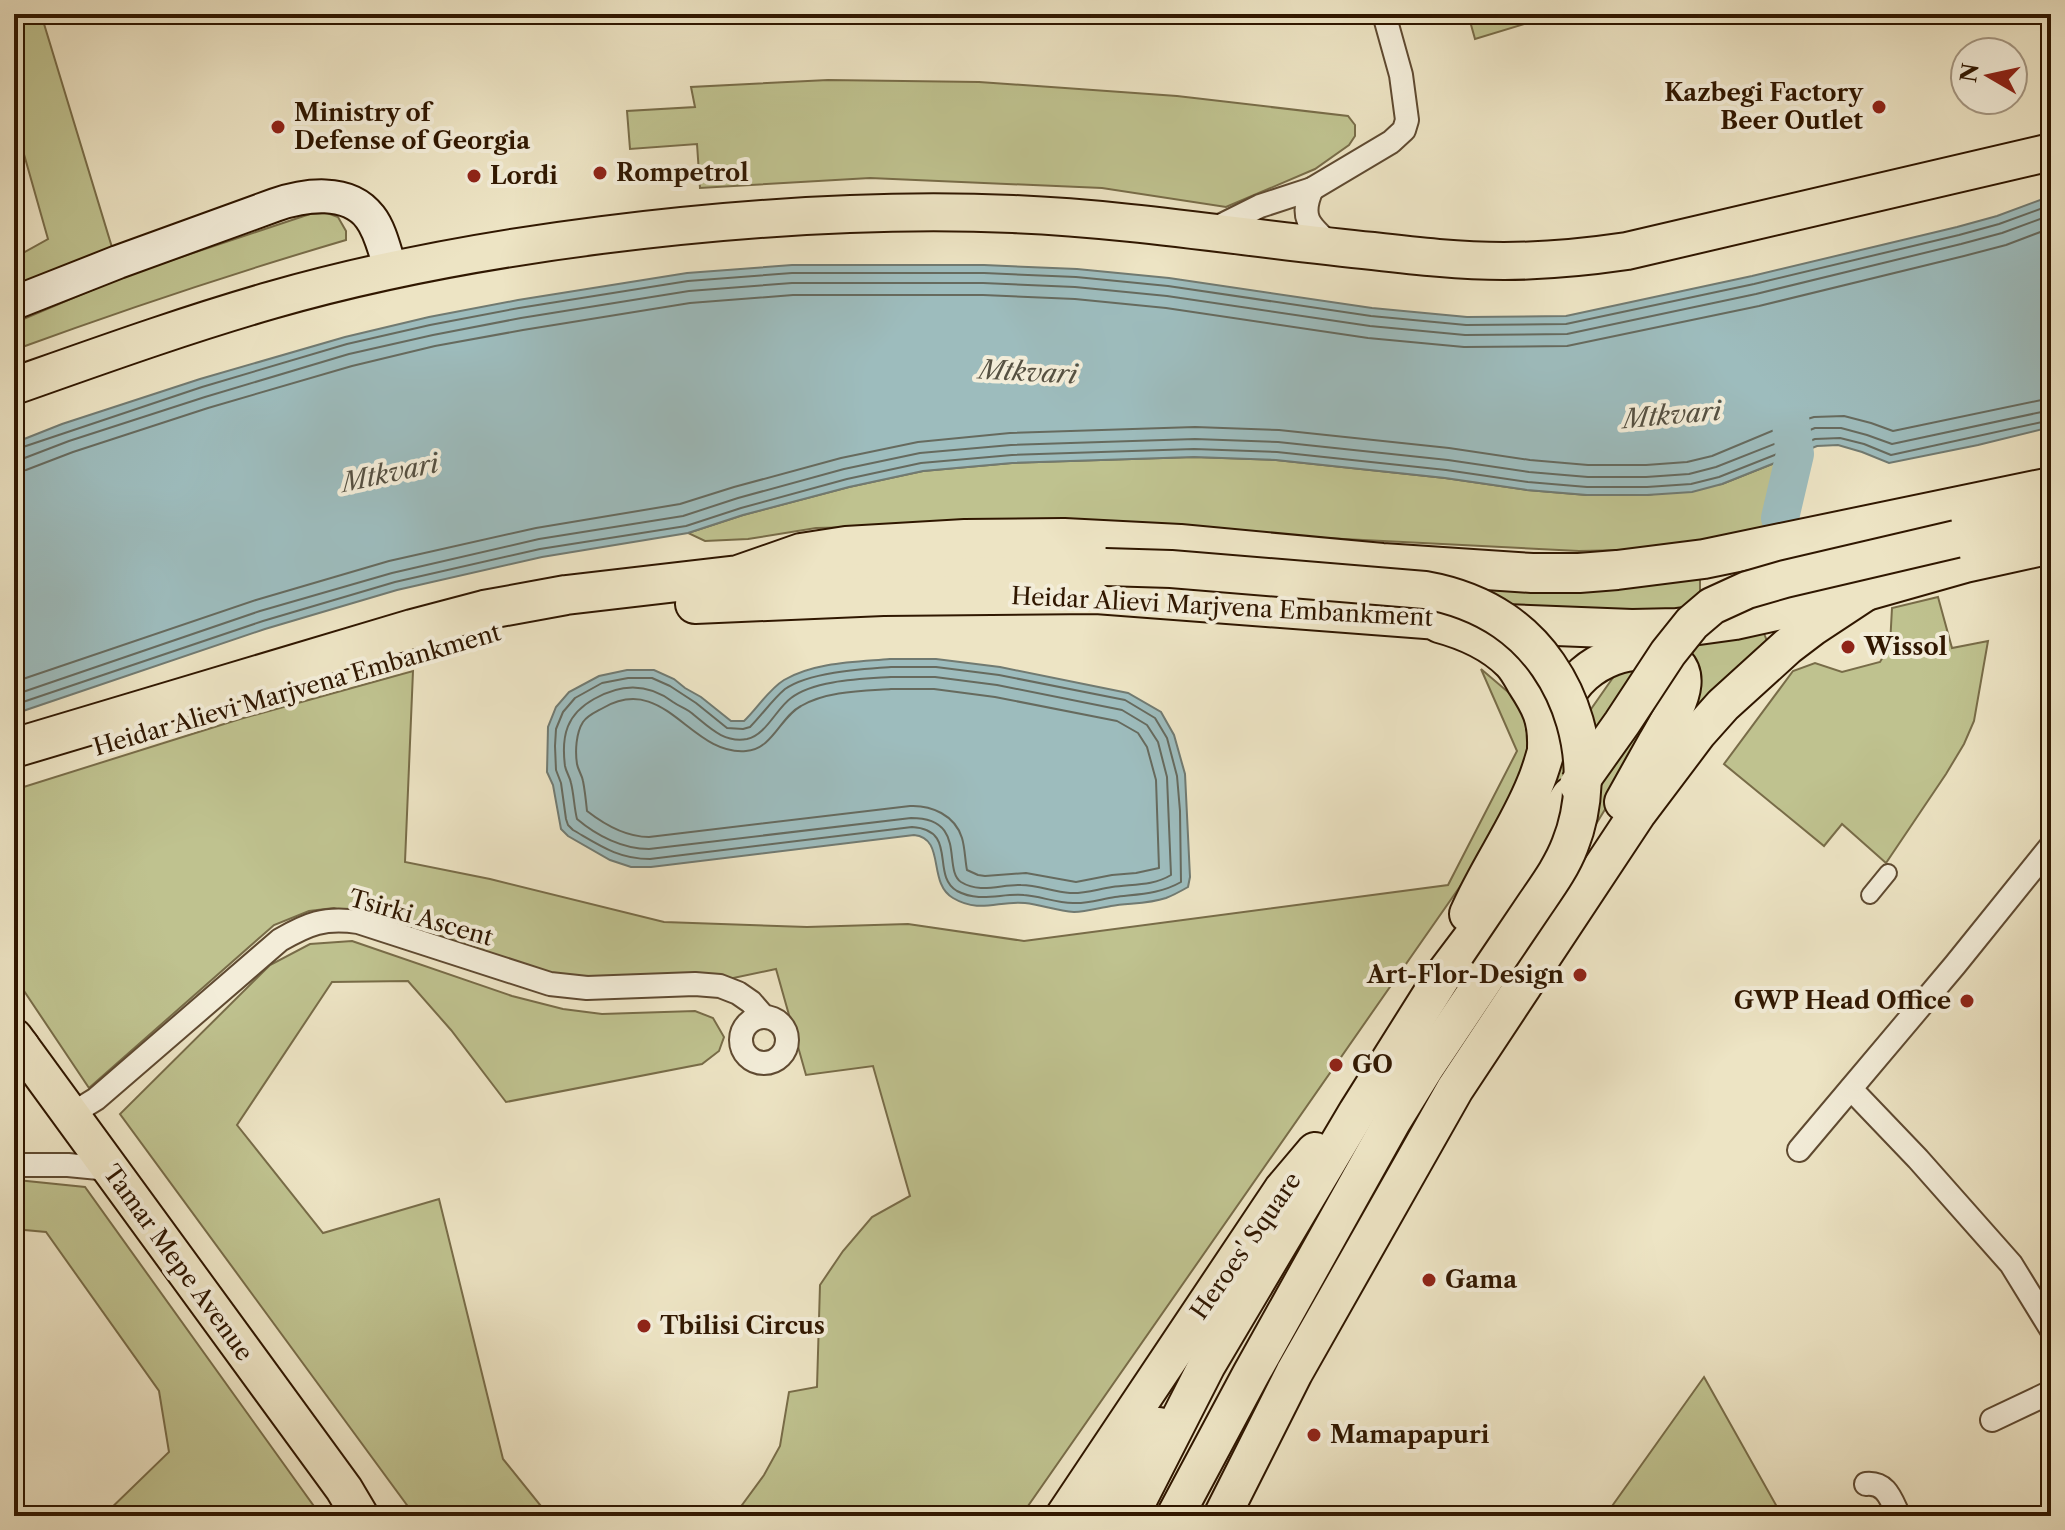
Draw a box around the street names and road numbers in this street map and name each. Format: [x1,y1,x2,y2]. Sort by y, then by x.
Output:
street label: Heidar Alievi Marjvena Embankment [1010,581,1434,632]
street label: Heidar Alievi Marjvena Embankment [90,617,504,762]
street label: Tsirki Ascent [346,883,497,952]
street label: Tamar Mepe Avenue [97,1159,259,1366]
street label: Heroes' Square [1184,1167,1307,1325]

